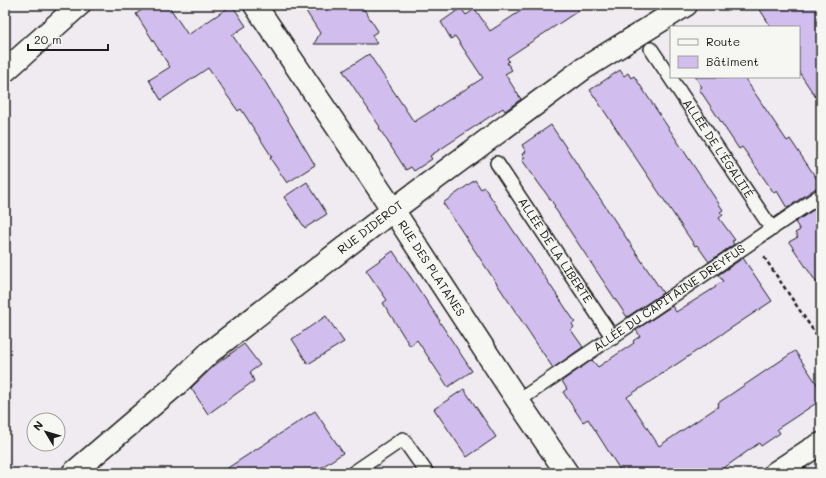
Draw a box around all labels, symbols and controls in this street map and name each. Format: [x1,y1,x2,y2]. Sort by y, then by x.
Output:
scale bar [28,26,108,52]
legend [670,26,800,78]
text: 20 m [34,31,62,47]
text: Route [706,33,740,49]
text: Bâtiment [706,53,759,69]
street label: ALLÉE DE L'ÉGALITÉ [680,96,758,201]
street label: ALLÉE DE LA LIBERTÉ [515,194,597,306]
street label: RUE DIDEROT [334,196,406,257]
street label: RUE DES PLATANES [395,217,470,319]
street label: ALLÉE DU CAPITAINE DREYFUS [590,240,748,355]
north arrow [26,412,66,452]
text: N [29,418,46,433]

